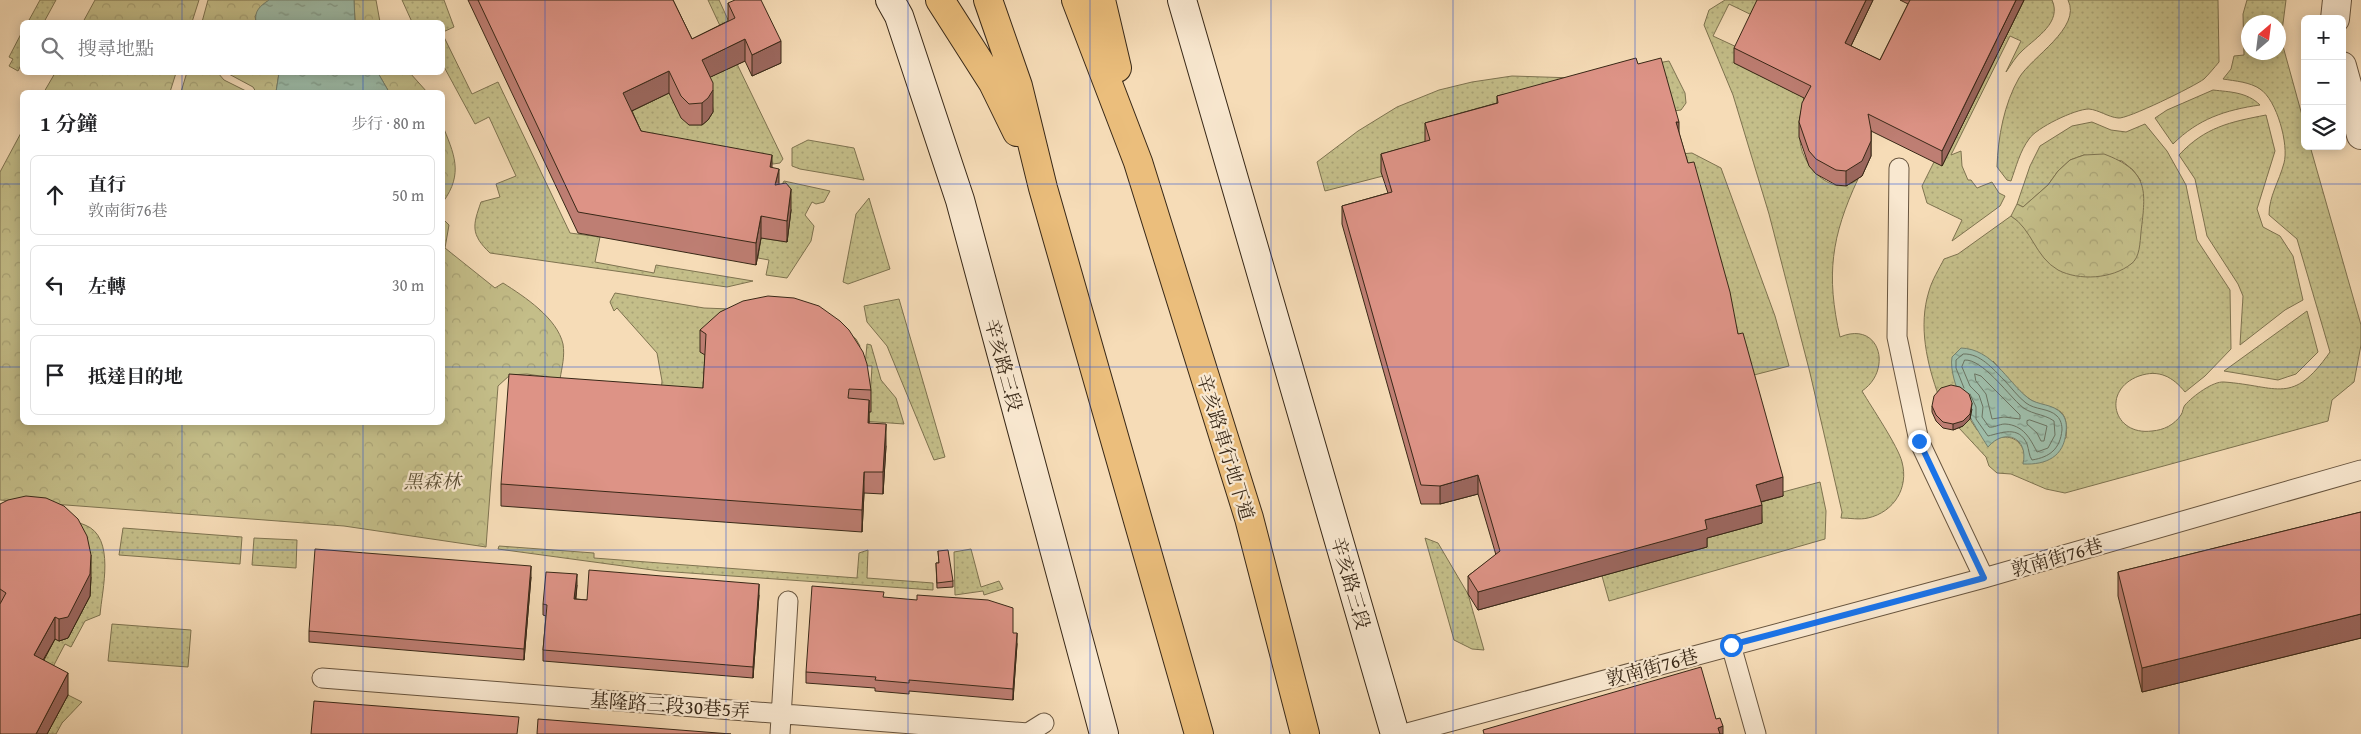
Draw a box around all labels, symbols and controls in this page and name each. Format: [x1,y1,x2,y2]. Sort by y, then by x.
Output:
north arrow [2241,15,2286,60]
map controls [2301,15,2346,150]
button: + [2301,15,2346,60]
search box [20,20,445,75]
icon: search [38,34,66,62]
text: 搜尋地點 [78,34,154,62]
button: − [2301,60,2346,105]
button: layers [2301,105,2346,150]
text: 1 分鐘 [40,108,98,139]
text: 步行 · 80 m [351,111,425,135]
text: 直行 [88,170,126,198]
icon: ahead [41,181,69,209]
text: 50 m [392,183,424,207]
text: 敦南街76巷 [88,198,167,222]
icon: left [41,271,69,299]
text: 左轉 [88,272,126,300]
text: 30 m [392,273,424,297]
street label: 辛亥路三段 [978,315,1030,415]
icon: arrive [41,361,69,389]
text: 抵達目的地 [88,362,183,390]
street label: 辛亥路車行地下道 [1190,370,1262,524]
route end [1908,430,1931,453]
park label: 黑森林 [403,467,463,495]
street label: 敦南街76巷 [2008,531,2106,583]
street label: 辛亥路三段 [1324,533,1378,633]
route start [1720,634,1743,657]
street label: 敦南街76巷 [1603,641,1701,693]
street label: 基隆路三段30巷5弄 [589,685,751,725]

